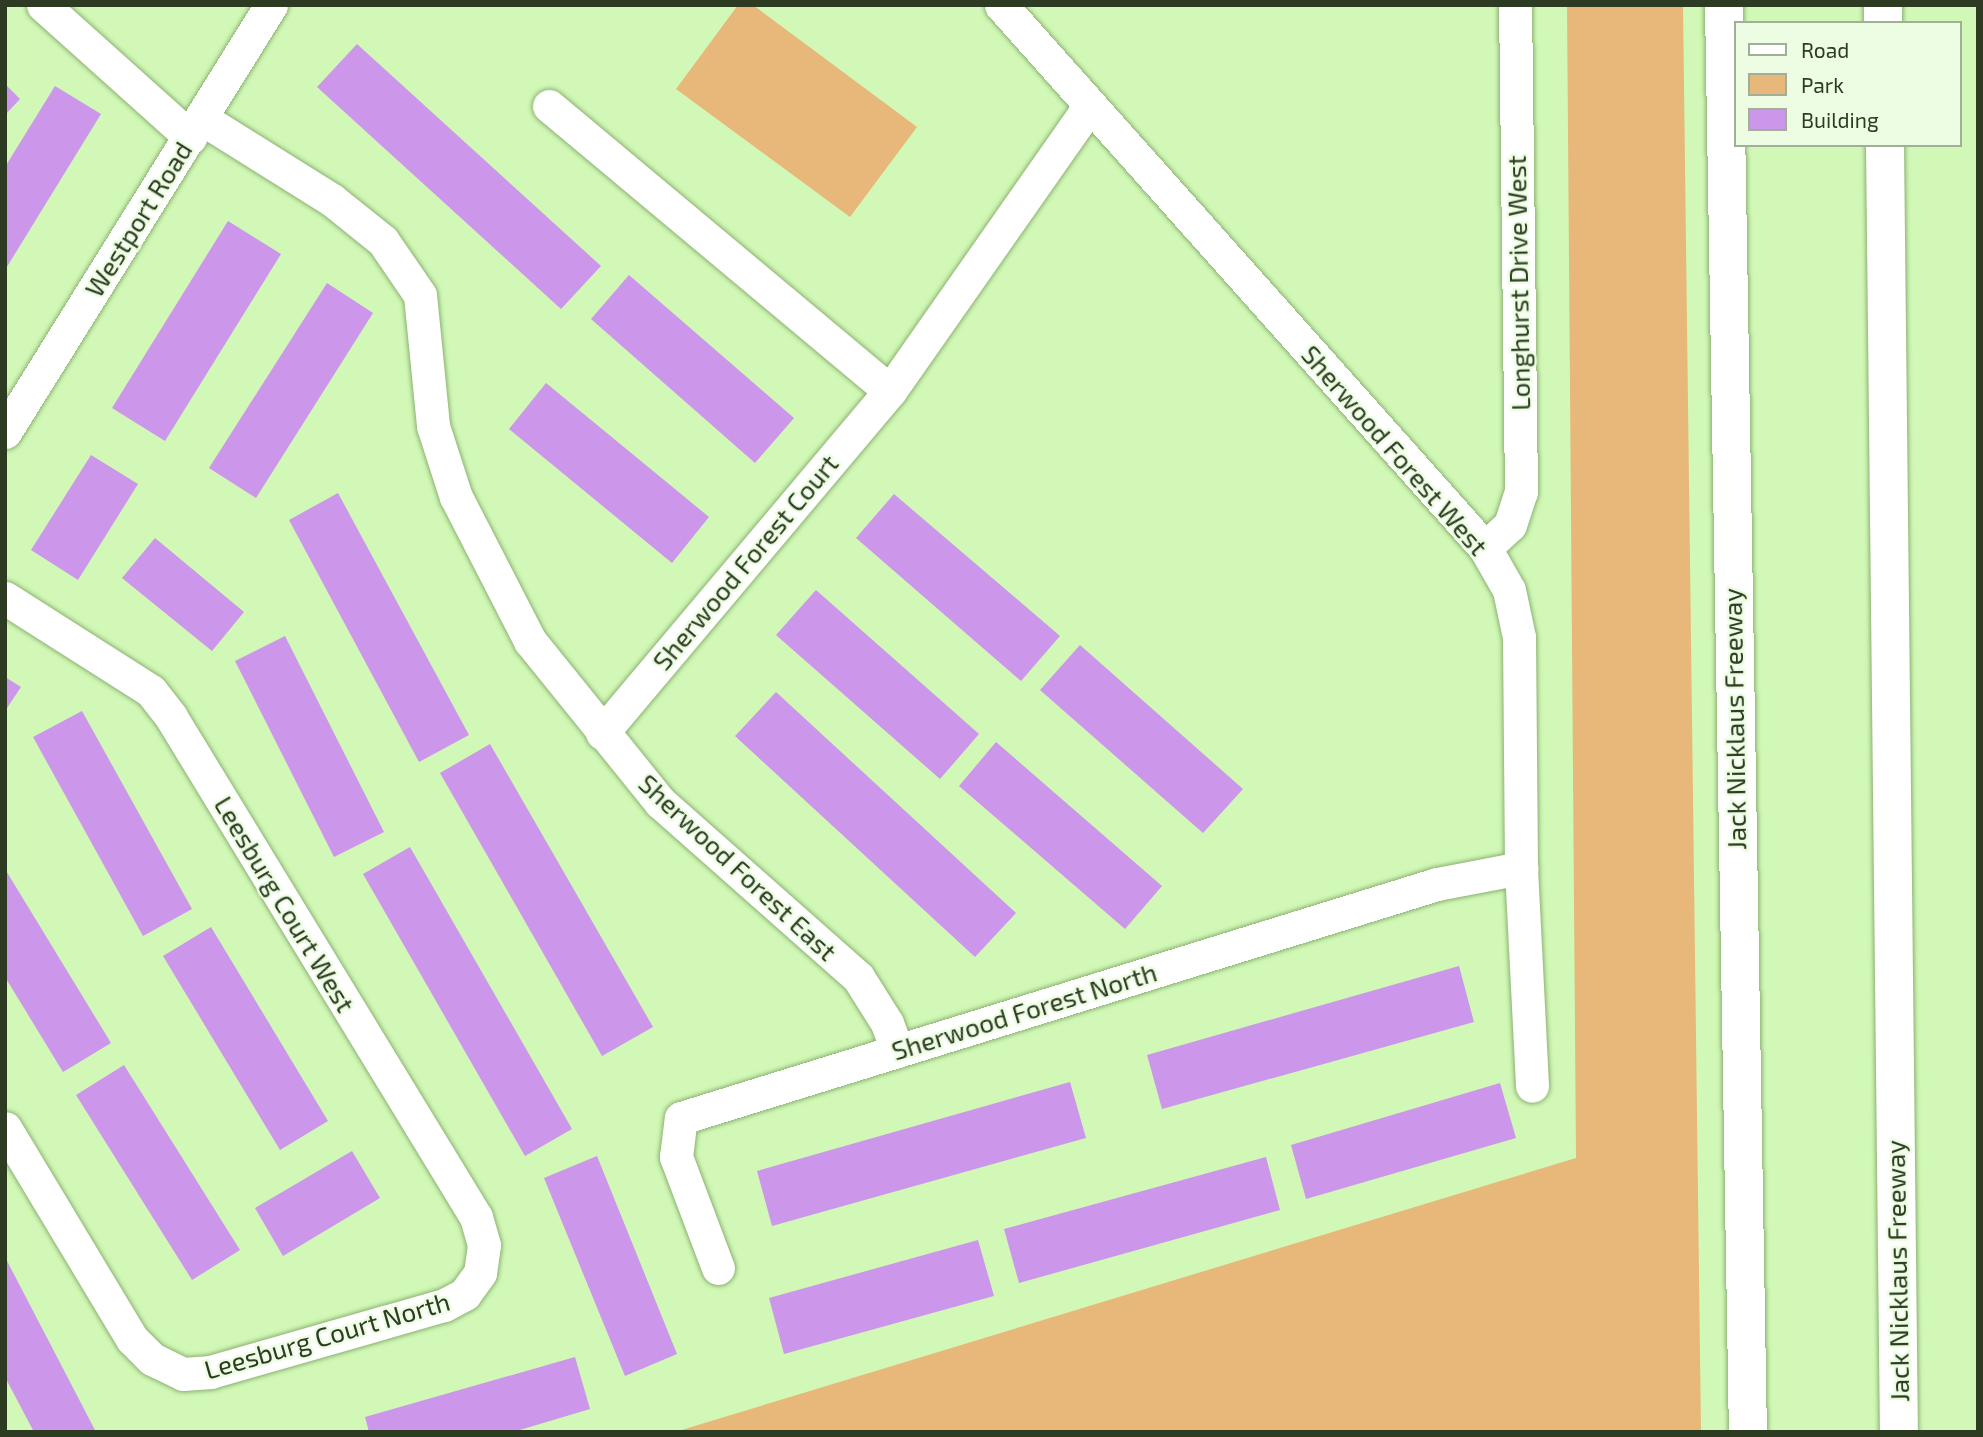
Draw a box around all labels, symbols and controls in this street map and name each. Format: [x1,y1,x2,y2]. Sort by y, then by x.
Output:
legend [1734,21,1962,147]
text: Road [1801,37,1849,62]
text: Park [1801,72,1844,97]
text: Building [1801,107,1879,132]
street label: Westport Road [78,136,198,302]
street label: Longhurst Drive West [1500,155,1536,411]
street label: Sherwood Forest West [1295,339,1495,561]
street label: Sherwood Forest Court [646,448,844,676]
street label: Jack Nicklaus Freeway [1716,588,1752,850]
street label: Sherwood Forest East [633,767,843,967]
street label: Leesburg Court West [208,790,362,1018]
street label: Sherwood Forest North [888,956,1160,1066]
street label: Jack Nicklaus Freeway [1879,1140,1915,1402]
street label: Leesburg Court North [201,1285,453,1385]

